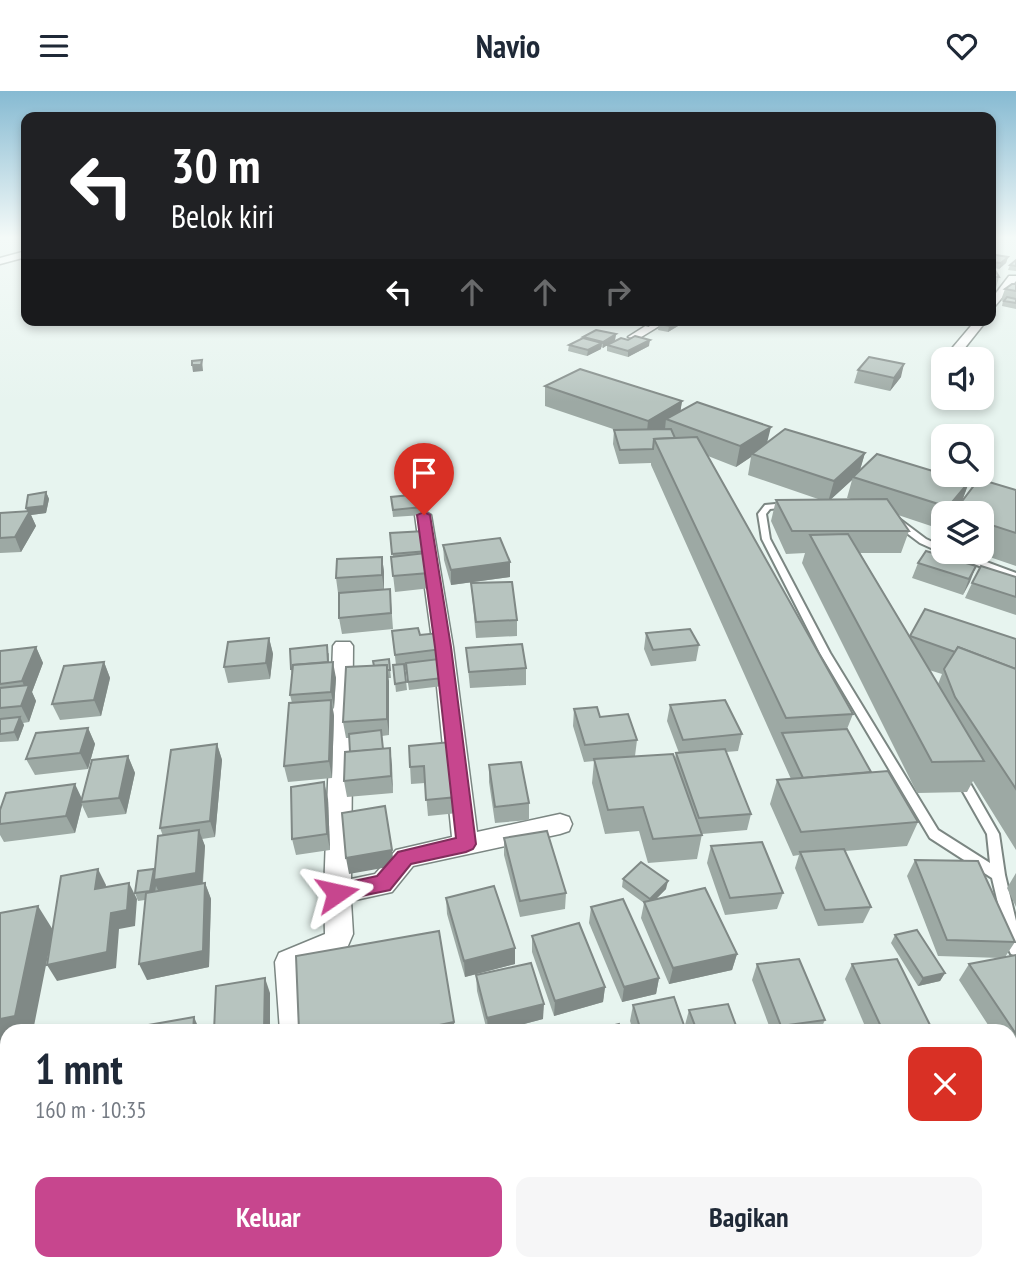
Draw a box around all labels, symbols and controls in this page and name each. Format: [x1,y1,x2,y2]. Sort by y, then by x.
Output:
text: Navio [476,25,540,67]
icon: menu [35,27,73,65]
icon: heart [943,27,981,65]
text: 30 m [171,133,260,197]
icon: left [56,140,147,231]
text: Belok kiri [171,195,274,237]
icon: left [380,273,418,311]
icon: ahead [453,273,491,311]
icon: ahead [526,273,564,311]
icon: right [599,273,637,311]
map controls [931,347,994,564]
button: sound [931,347,994,410]
button: search [931,424,994,487]
pin [394,443,454,515]
icon: arrive [405,454,443,492]
button: layers [931,501,994,564]
position arrow [300,856,374,930]
text: 1 mnt [35,1041,123,1096]
button: close [908,1047,982,1121]
text: 160 m · 10:35 [35,1095,147,1124]
button: Keluar [35,1177,502,1257]
button: Bagikan [516,1177,982,1257]

